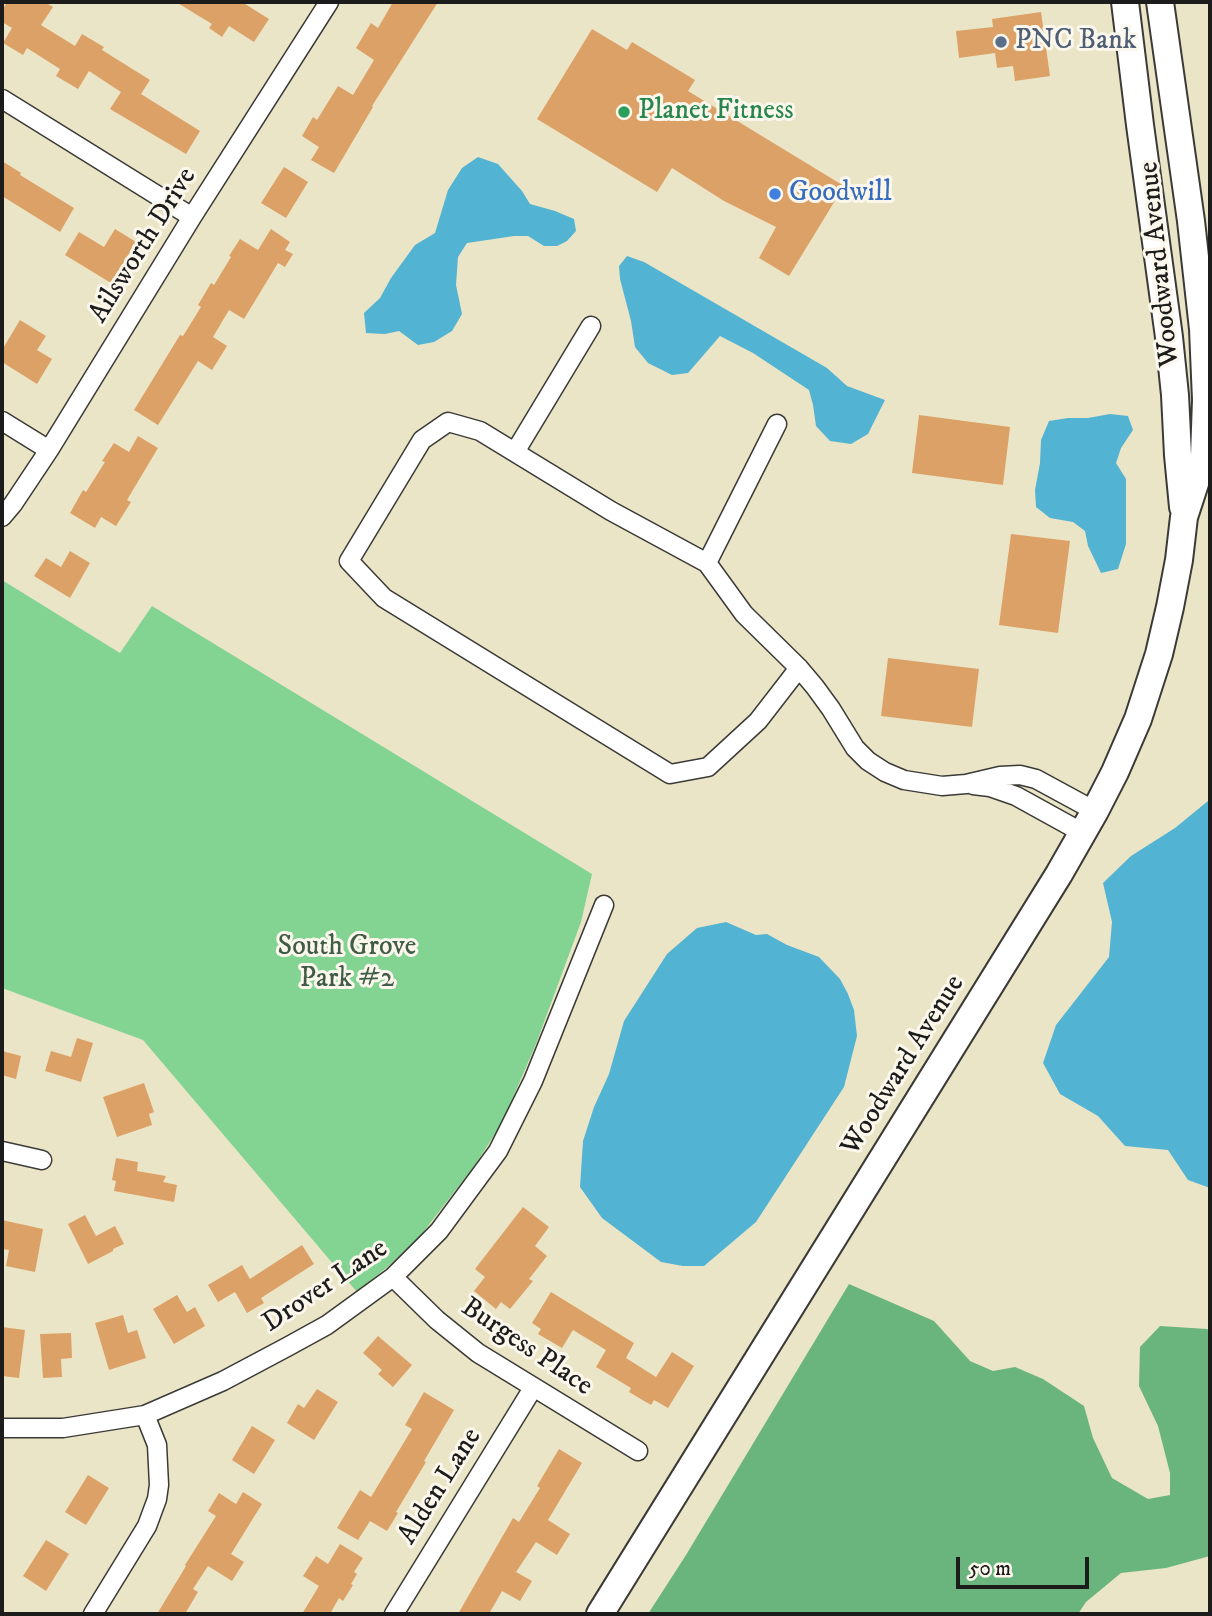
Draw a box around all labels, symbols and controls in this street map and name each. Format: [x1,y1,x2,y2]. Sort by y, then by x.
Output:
place label: PNC Bank [1015,25,1137,59]
marker: PNC Bank [993,34,1009,50]
place label: Planet Fitness [638,95,794,129]
marker: Planet Fitness [616,104,632,120]
street label: Woodward Avenue [1134,160,1188,368]
street label: Ailsworth Drive [83,162,205,330]
place label: Goodwill [789,177,892,211]
marker: Goodwill [767,186,783,202]
park label: South Grove Park #2 [278,931,416,997]
street label: Woodward Avenue [835,970,973,1162]
street label: Drover Lane [257,1233,395,1341]
street label: Burgess Place [454,1292,598,1404]
street label: Alden Lane [392,1423,490,1551]
scale bar [960,1542,1093,1586]
text: 50 m [969,1556,1011,1582]

